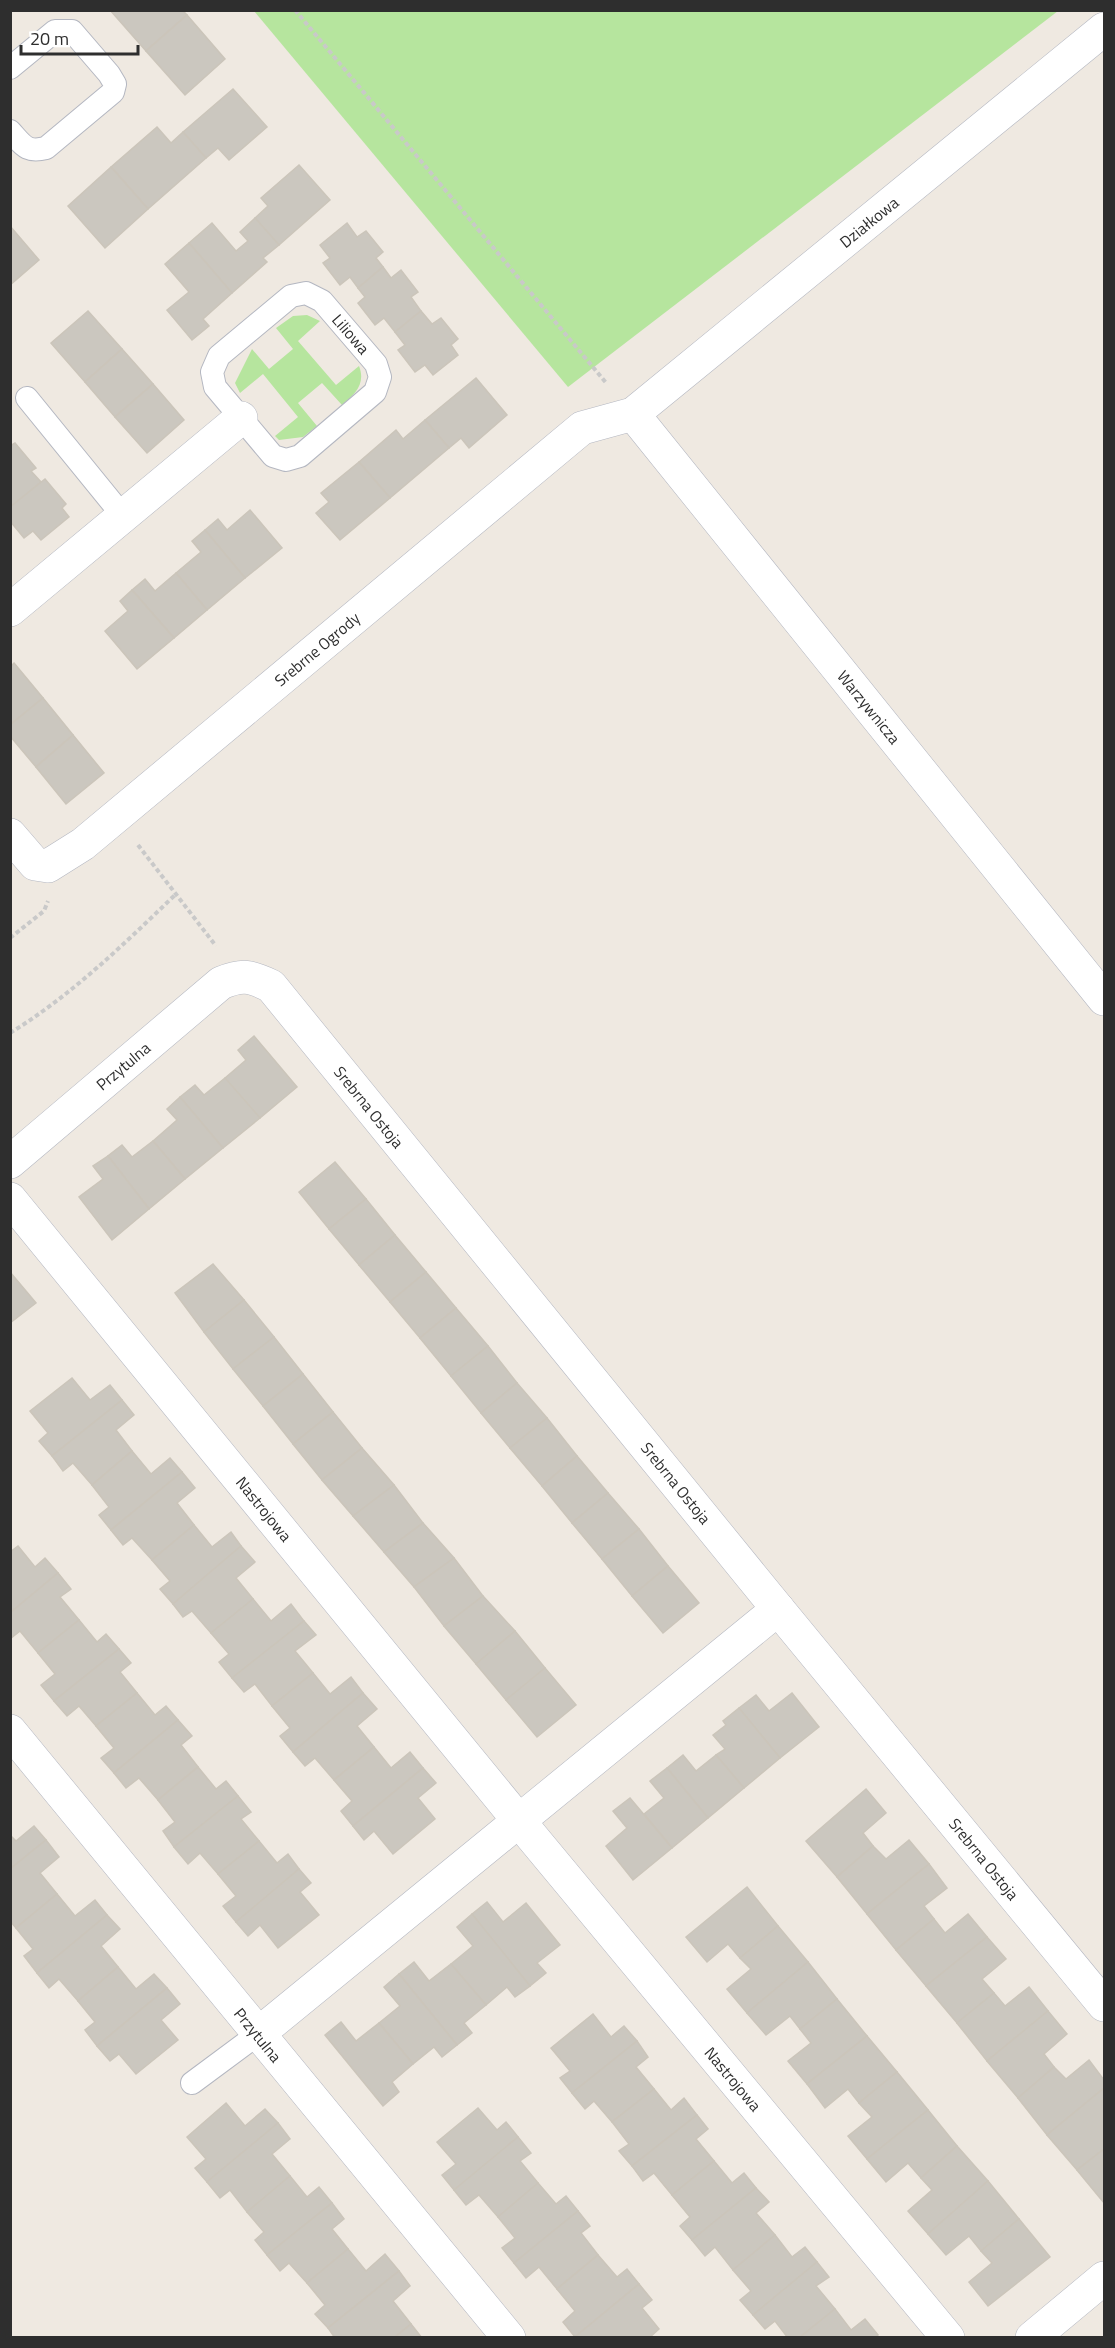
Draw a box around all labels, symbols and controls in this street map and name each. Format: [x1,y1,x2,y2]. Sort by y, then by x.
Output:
scale bar [21,18,138,56]
text: 20 m [30,25,69,52]
street label: Działkowa [834,191,904,253]
street label: Liliowa [327,308,375,360]
street label: Srebrne Ogrody [269,606,365,692]
street label: Warzywnicza [832,665,906,749]
street label: Przytulna [91,1036,155,1096]
street label: Srebrna Ostoja [328,1061,410,1153]
street label: Srebrna Ostoja [635,1437,717,1529]
street label: Nastrojowa [230,1471,298,1547]
street label: Srebrna Ostoja [943,1813,1025,1905]
street label: Przytulna [228,2002,288,2068]
street label: Nastrojowa [699,2042,767,2116]

